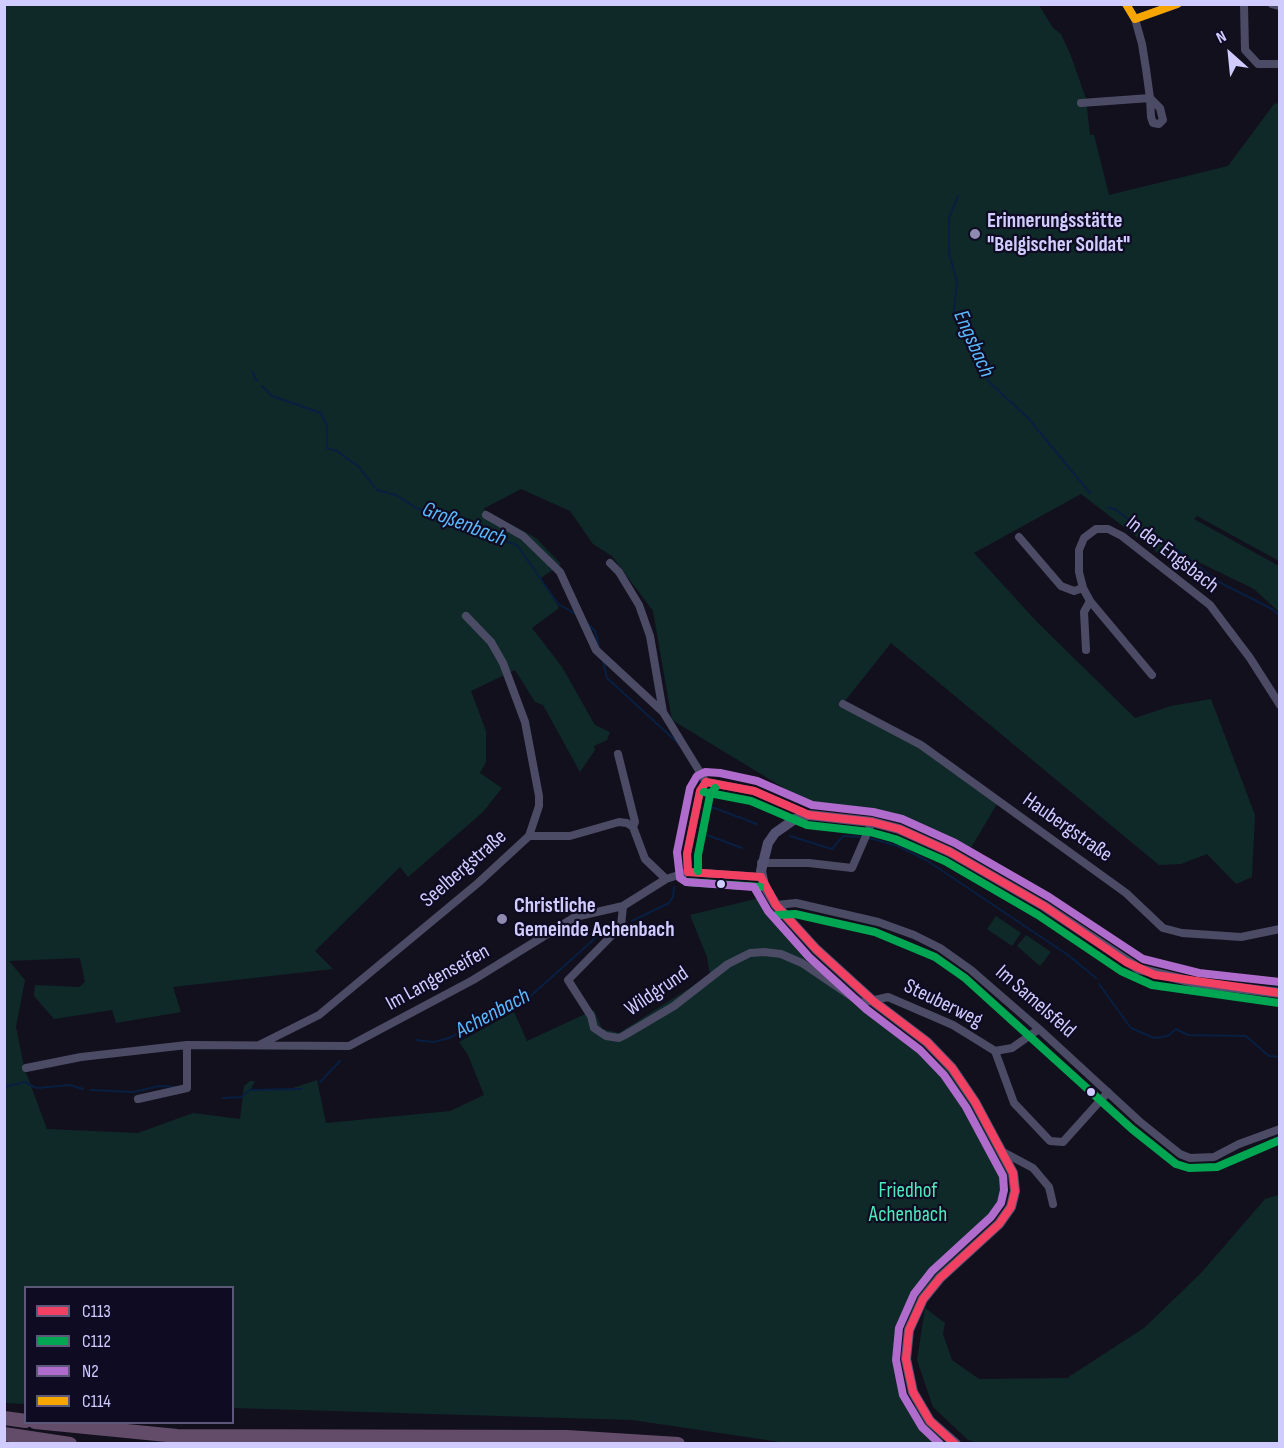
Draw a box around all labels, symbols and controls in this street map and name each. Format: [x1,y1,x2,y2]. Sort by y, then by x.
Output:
north arrow [1200,24,1260,84]
text: N [1213,27,1230,48]
place label: Erinnerungsstätte "Belgischer Soldat" [987,209,1130,259]
marker: Erinnerungsstätte "Belgischer Soldat" [968,227,982,241]
water label: Engsbach [947,306,999,382]
water label: Großenbach [418,497,510,553]
street label: In der Engsbach [1121,511,1223,599]
street label: Haubergstraße [1017,788,1117,868]
street label: Seelbergstraße [416,825,512,913]
unlabelled marker [715,878,727,890]
place label: Christliche Gemeinde Achenbach [514,894,674,944]
marker: Christliche Gemeinde Achenbach [495,912,509,926]
street label: Im Langenseifen [382,939,494,1017]
street label: Im Samelsfeld [990,960,1080,1044]
street label: Wildgrund [620,962,694,1022]
street label: Steuberweg [900,974,986,1034]
water label: Achenbach [451,983,535,1045]
unlabelled marker [1085,1086,1097,1098]
park label: Friedhof Achenbach [869,1179,947,1229]
legend [24,1286,234,1424]
text: C113 [82,1301,111,1322]
text: C112 [82,1331,111,1352]
text: N2 [82,1361,99,1382]
text: C114 [82,1391,111,1412]

